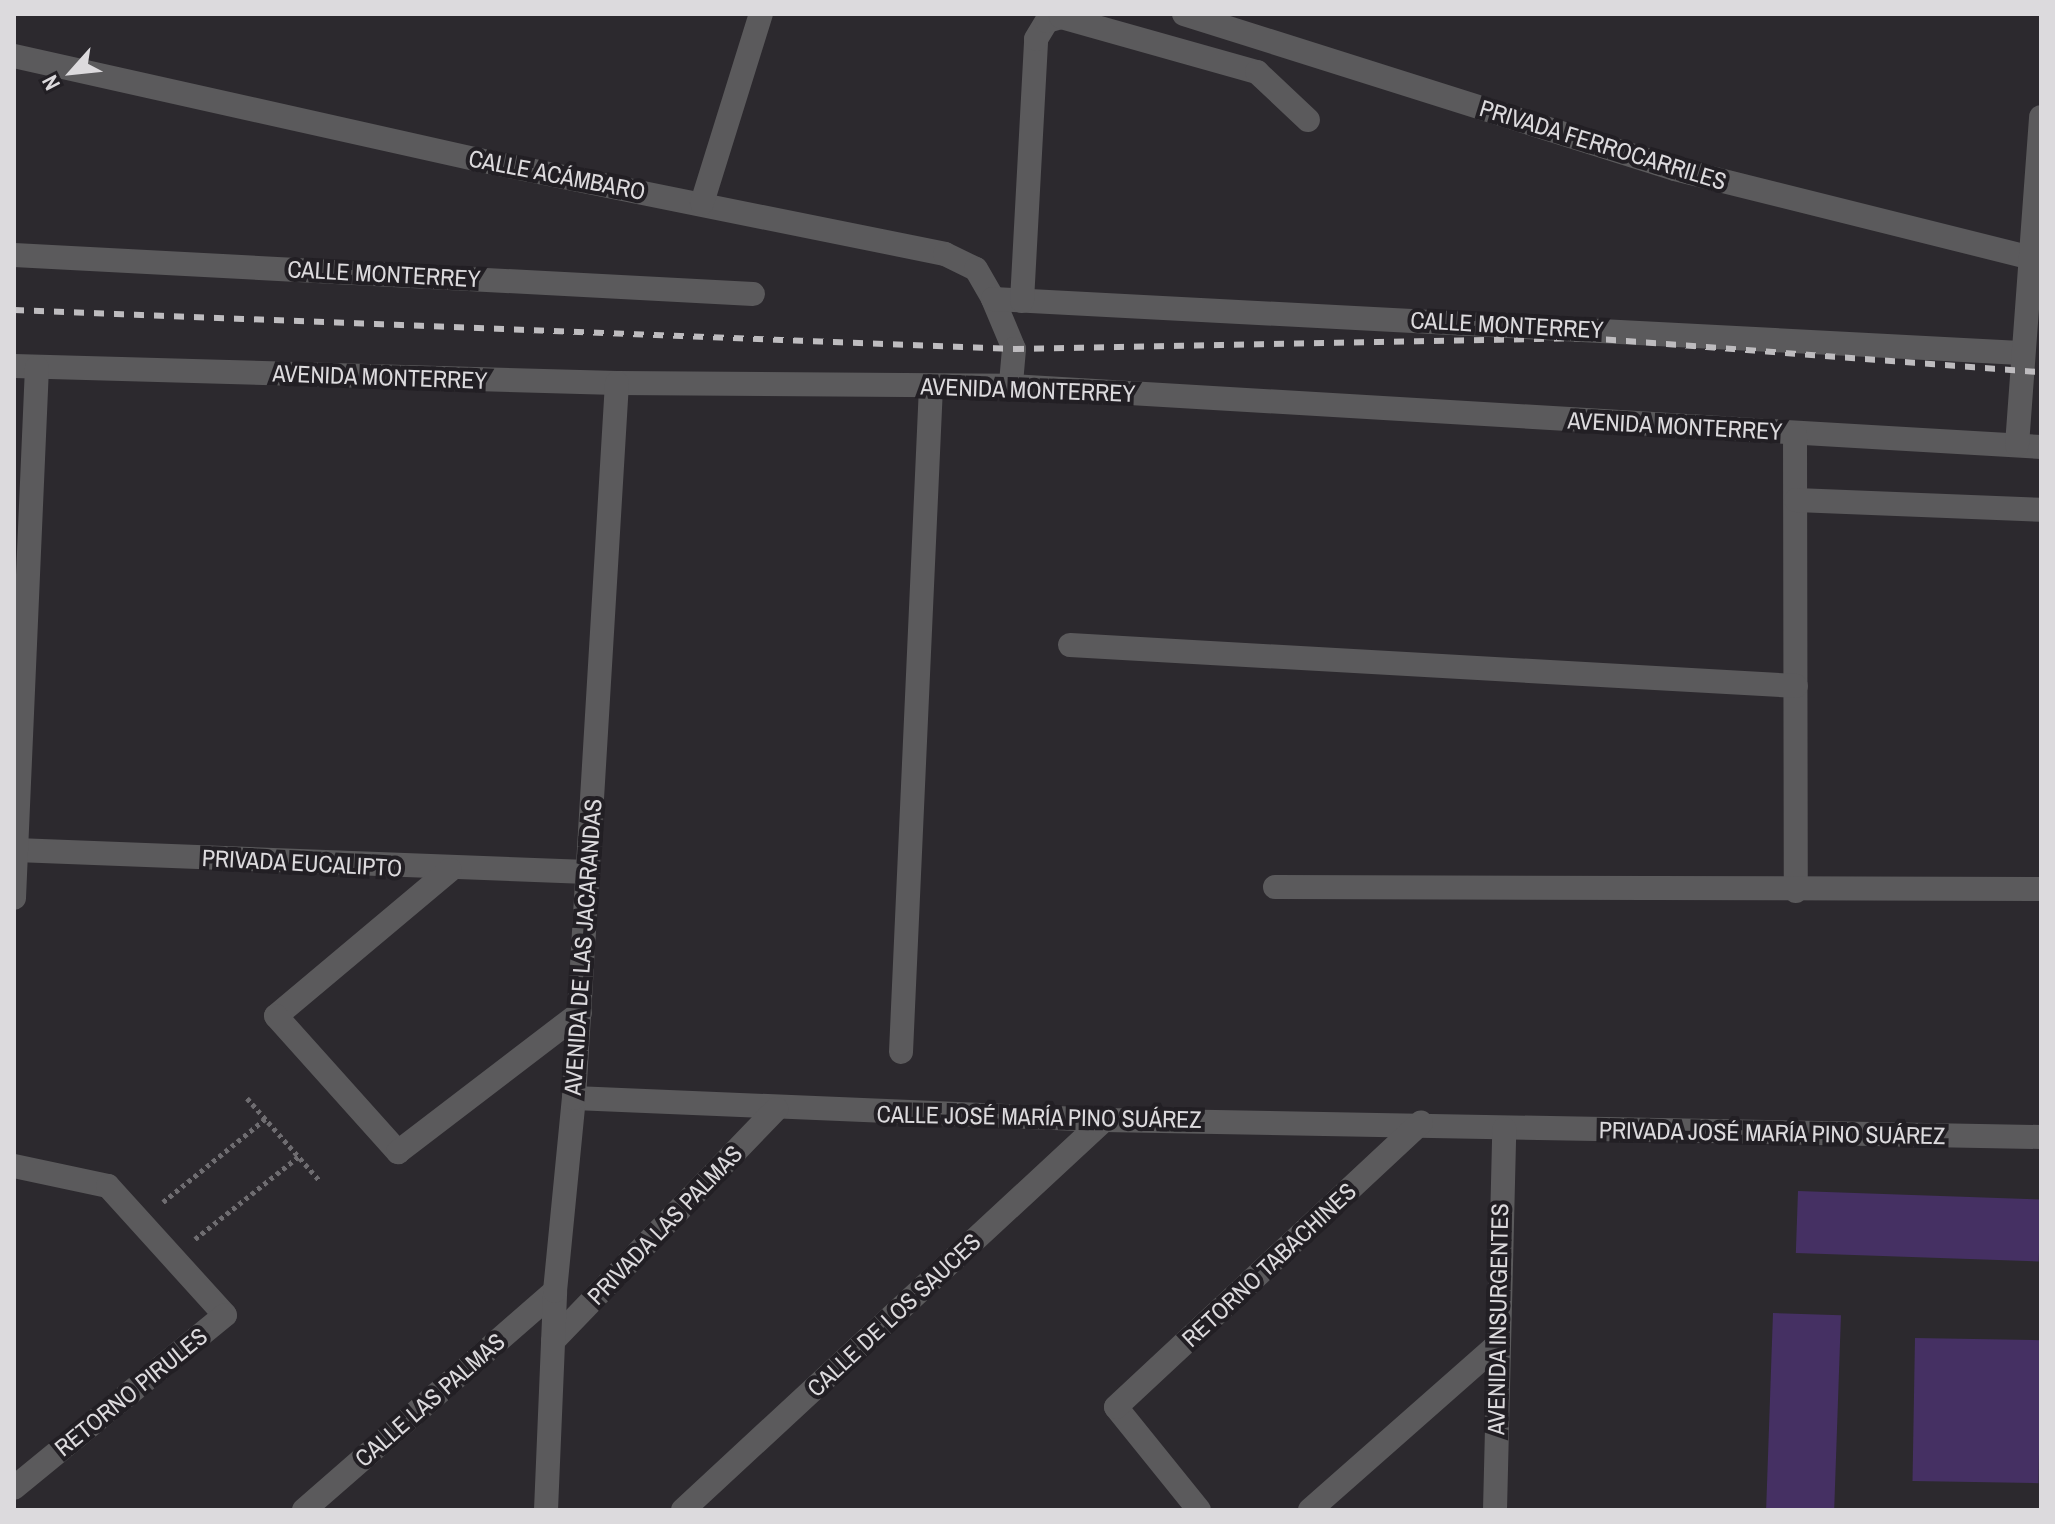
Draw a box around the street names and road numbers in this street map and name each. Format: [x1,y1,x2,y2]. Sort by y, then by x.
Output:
street label: PRIVADA FERROCARRILES [1476,94,1730,196]
street label: CALLE ACÁMBARO [466,144,648,206]
street label: CALLE MONTERREY [287,255,481,293]
street label: CALLE MONTERREY [1410,306,1604,344]
street label: AVENIDA MONTERREY [271,359,489,395]
street label: AVENIDA MONTERREY [919,372,1137,408]
street label: AVENIDA MONTERREY [1566,406,1784,446]
street label: AVENIDA DE LAS JACARANDAS [558,797,608,1097]
street label: PRIVADA EUCALIPTO [201,843,403,883]
street label: CALLE JOSÉ MARÍA PINO SUÁREZ [876,1100,1202,1134]
street label: PRIVADA JOSÉ MARÍA PINO SUÁREZ [1598,1116,1946,1150]
street label: PRIVADA LAS PALMAS [581,1139,749,1311]
street label: RETORNO TABACHINES [1176,1177,1362,1353]
street label: AVENIDA INSURGENTES [1482,1202,1514,1436]
street label: CALLE DE LOS SAUCES [801,1227,987,1403]
street label: RETORNO PIRULES [49,1322,213,1462]
street label: CALLE LAS PALMAS [349,1327,511,1473]

